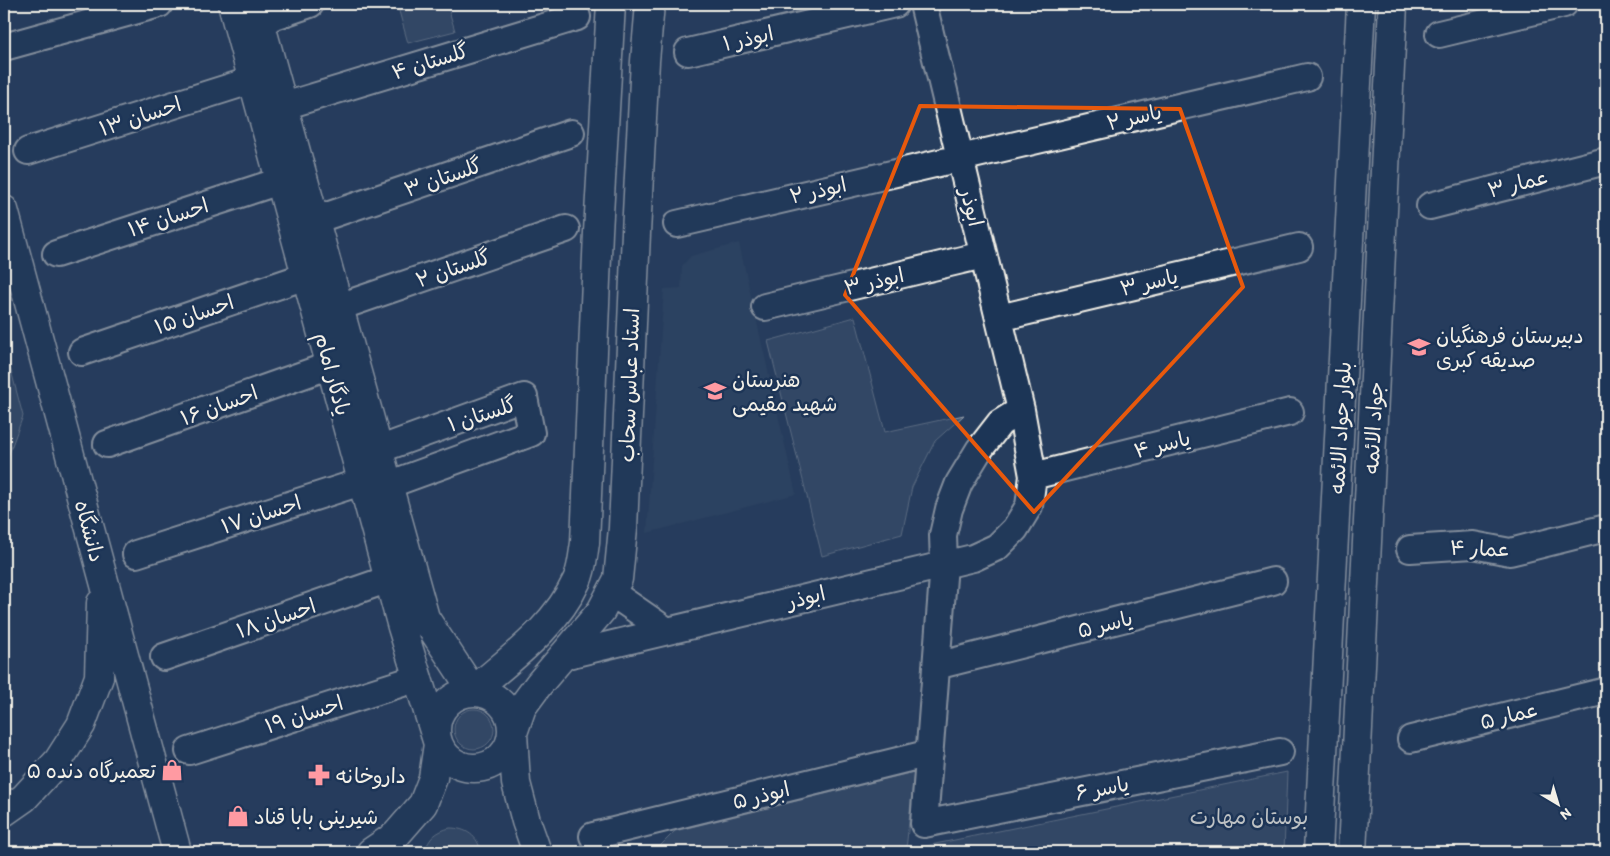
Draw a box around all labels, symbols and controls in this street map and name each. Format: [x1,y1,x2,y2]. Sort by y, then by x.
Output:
street label: ابوذر ۱ [720,20,776,57]
street label: گلستان ۴ [388,37,472,85]
street label: احسان ۱۳ [96,91,184,141]
street label: یاسر ۲ [1104,99,1164,135]
street label: گلستان ۳ [401,152,485,202]
street label: عمار ۳ [1485,163,1551,203]
street label: ابوذر ۲ [787,171,849,210]
street label: ابوذر [954,183,989,229]
street label: احسان ۱۴ [124,192,212,242]
street label: گلستان ۲ [412,244,494,292]
street label: ابوذر ۳ [842,262,907,301]
street label: یاسر ۳ [1118,263,1180,301]
street label: احسان ۱۵ [151,289,237,339]
street label: استاد عباس سحاب [614,307,645,463]
place label: دبیرستان فرهنگیان صدیقه کبری [1436,323,1584,373]
street label: یادگار امام [306,330,356,419]
school or university icon: دبیرستان فرهنگیان صدیقه کبری [1406,334,1432,360]
street label: بلوار جواد الائمه [1324,361,1357,495]
place label: هنرستان شهید مقیمی [732,367,837,418]
school or university icon: هنرستان شهید مقیمی [702,378,728,404]
street label: احسان ۱۶ [177,380,261,430]
street label: جواد الائمه [1358,381,1389,475]
street label: گلستان ۱ [444,391,520,437]
street label: یاسر ۴ [1131,425,1193,463]
street label: احسان ۱۷ [218,489,304,539]
street label: دانشگاه [70,497,110,565]
street label: عمار ۴ [1449,534,1511,562]
street label: ابوذر [782,580,828,615]
street label: احسان ۱۸ [233,593,319,643]
street label: یاسر ۵ [1075,605,1135,643]
street label: احسان ۱۹ [262,690,346,738]
street label: عمار ۵ [1477,696,1541,734]
shop icon: تعمیرگاه دنده ۵ [159,757,185,783]
place label: تعمیرگاه دنده ۵ [26,758,157,783]
pharmacy icon: داروخانه [306,762,332,788]
place label: داروخانه [336,763,406,790]
street label: یاسر ۶ [1073,771,1131,805]
street label: ابوذر ۵ [730,776,793,815]
north arrow [1532,778,1582,828]
shop icon: شیرینی بابا قناد [225,803,251,829]
place label: شیرینی بابا قناد [254,804,378,831]
park label: بوستان مهارت [1190,804,1308,830]
text: N [1557,804,1575,823]

